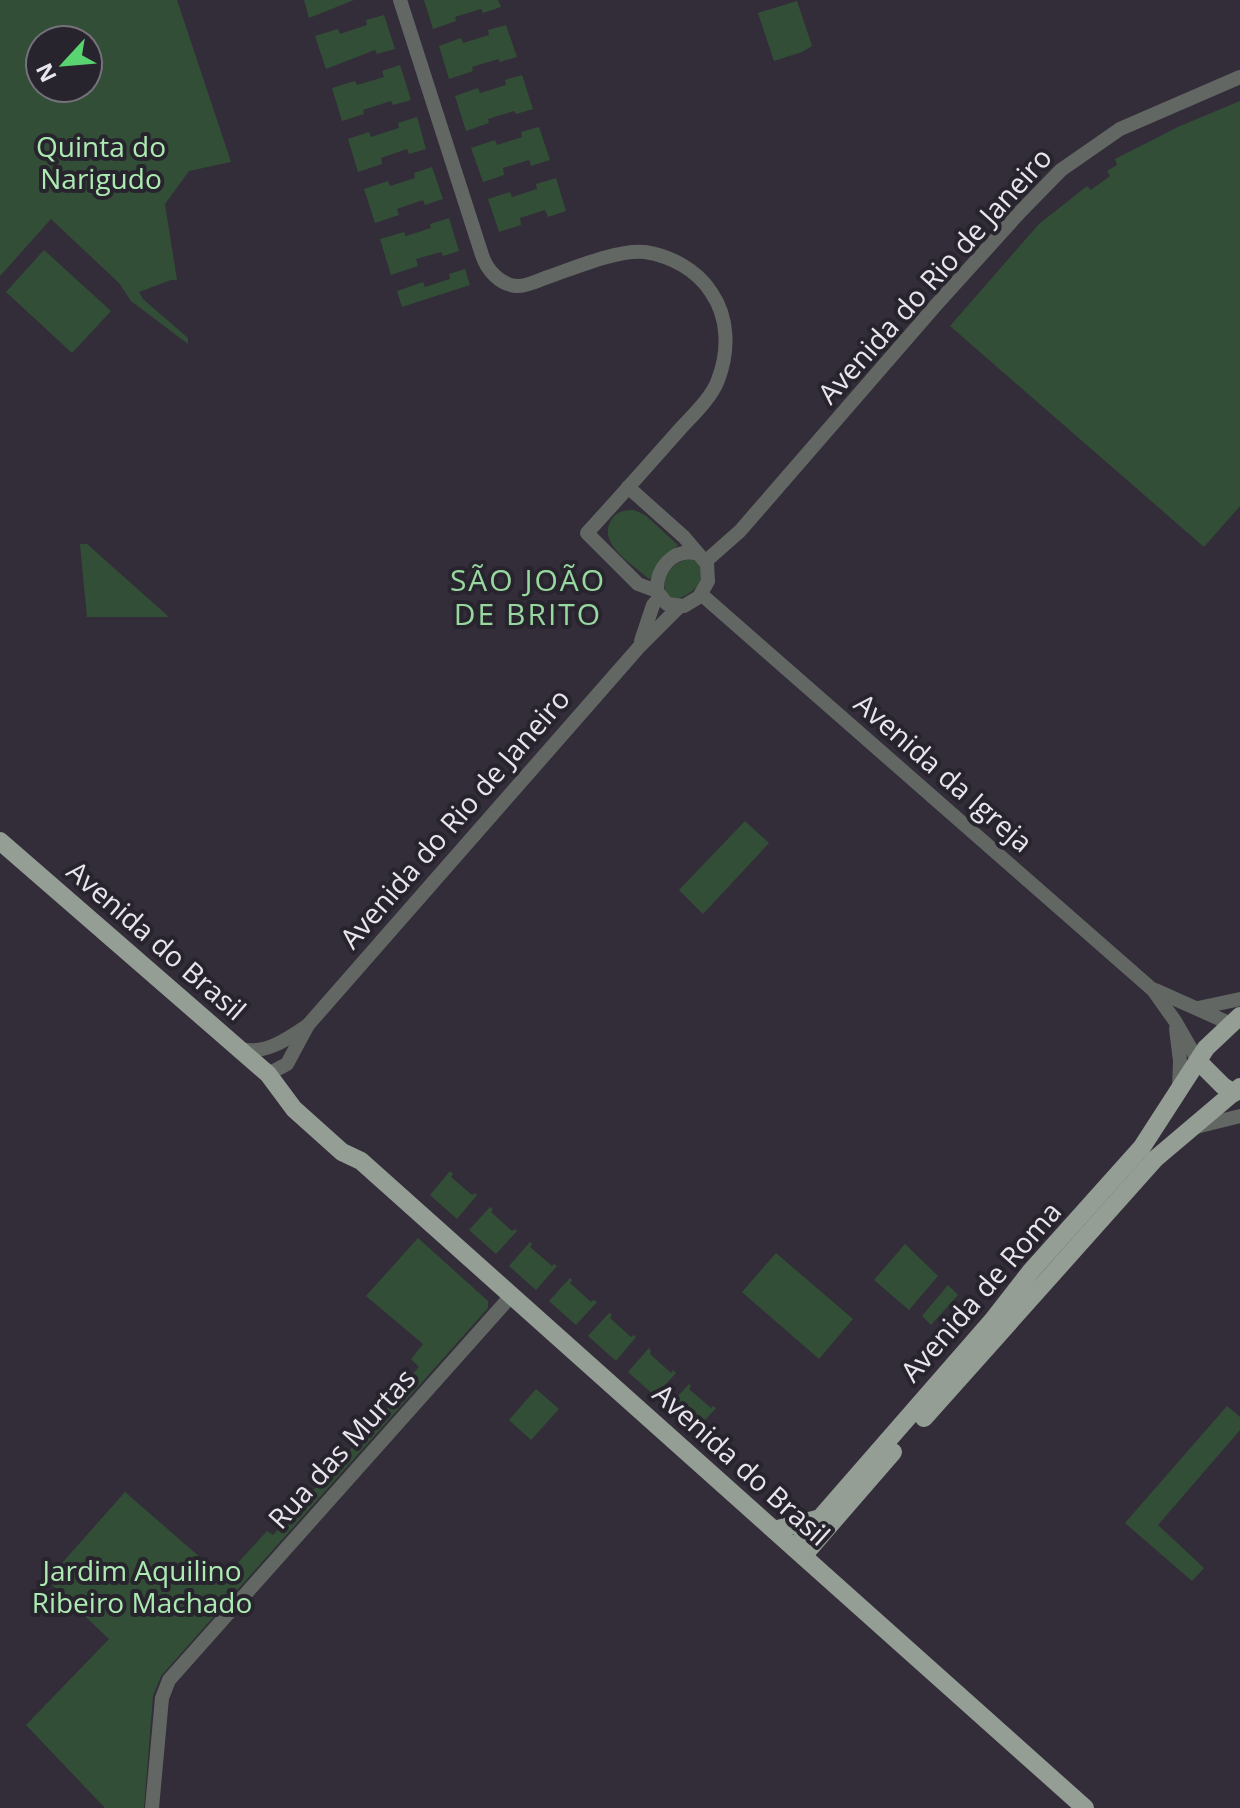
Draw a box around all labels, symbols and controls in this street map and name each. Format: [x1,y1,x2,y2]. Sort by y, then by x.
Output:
north arrow [24,24,104,104]
text: N [28,59,63,88]
park label: Quinta do Narigudo [36,127,166,197]
street label: Avenida do Rio de Janeiro [809,139,1059,411]
district label: SÃO JOÃO DE BRITO [450,559,606,634]
street label: Avenida do Rio de Janeiro [330,680,578,956]
street label: Avenida da Igreja [847,684,1041,860]
street label: Avenida do Brasil [59,852,255,1028]
street label: Avenida de Roma [891,1193,1069,1389]
street label: Rua das Murtas [259,1360,423,1536]
street label: Avenida do Brasil [646,1374,838,1554]
park label: Jardim Aquilino Ribeiro Machado [32,1551,252,1621]

